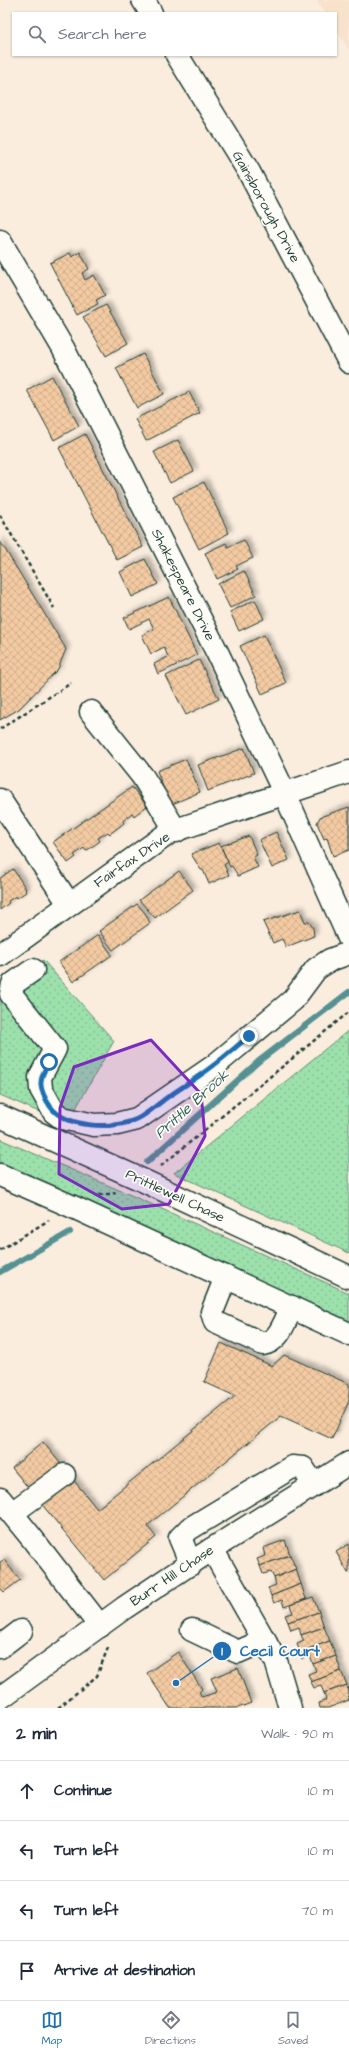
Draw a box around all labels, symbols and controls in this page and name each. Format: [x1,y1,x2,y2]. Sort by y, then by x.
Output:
search box [12,12,337,56]
icon: search [26,23,48,45]
text: Search here [58,24,147,45]
street label: Gainsborough Drive [227,148,305,267]
street label: Shakespeare Drive [146,525,220,645]
street label: Fairfax Drive [90,827,174,893]
route end [240,1027,258,1045]
route start [40,1053,58,1071]
water label: Prittle Brook [150,1064,234,1143]
street label: Prittlewell Chase [122,1164,228,1228]
street label: Burr Hill Chase [126,1540,218,1611]
callout: Cecil Court [212,1637,328,1664]
text: Cecil Court [240,1641,321,1662]
text: 1 [221,1643,223,1660]
text: 2 min [16,1722,57,1746]
text: Walk · 90 m [261,1725,333,1743]
icon: ahead [16,1780,38,1802]
text: Continue [54,1780,112,1801]
text: 10 m [308,1782,333,1800]
icon: left [16,1840,38,1862]
text: Turn left [54,1840,118,1861]
text: 10 m [308,1842,333,1860]
icon: left [16,1900,38,1922]
text: Turn left [54,1900,118,1921]
text: 70 m [301,1902,333,1920]
icon: arrive [16,1960,38,1982]
text: Arrive at destination [54,1960,195,1981]
tab: Map [41,2009,63,2048]
tab: Directions [145,2009,196,2048]
tab: Saved [278,2009,308,2048]

